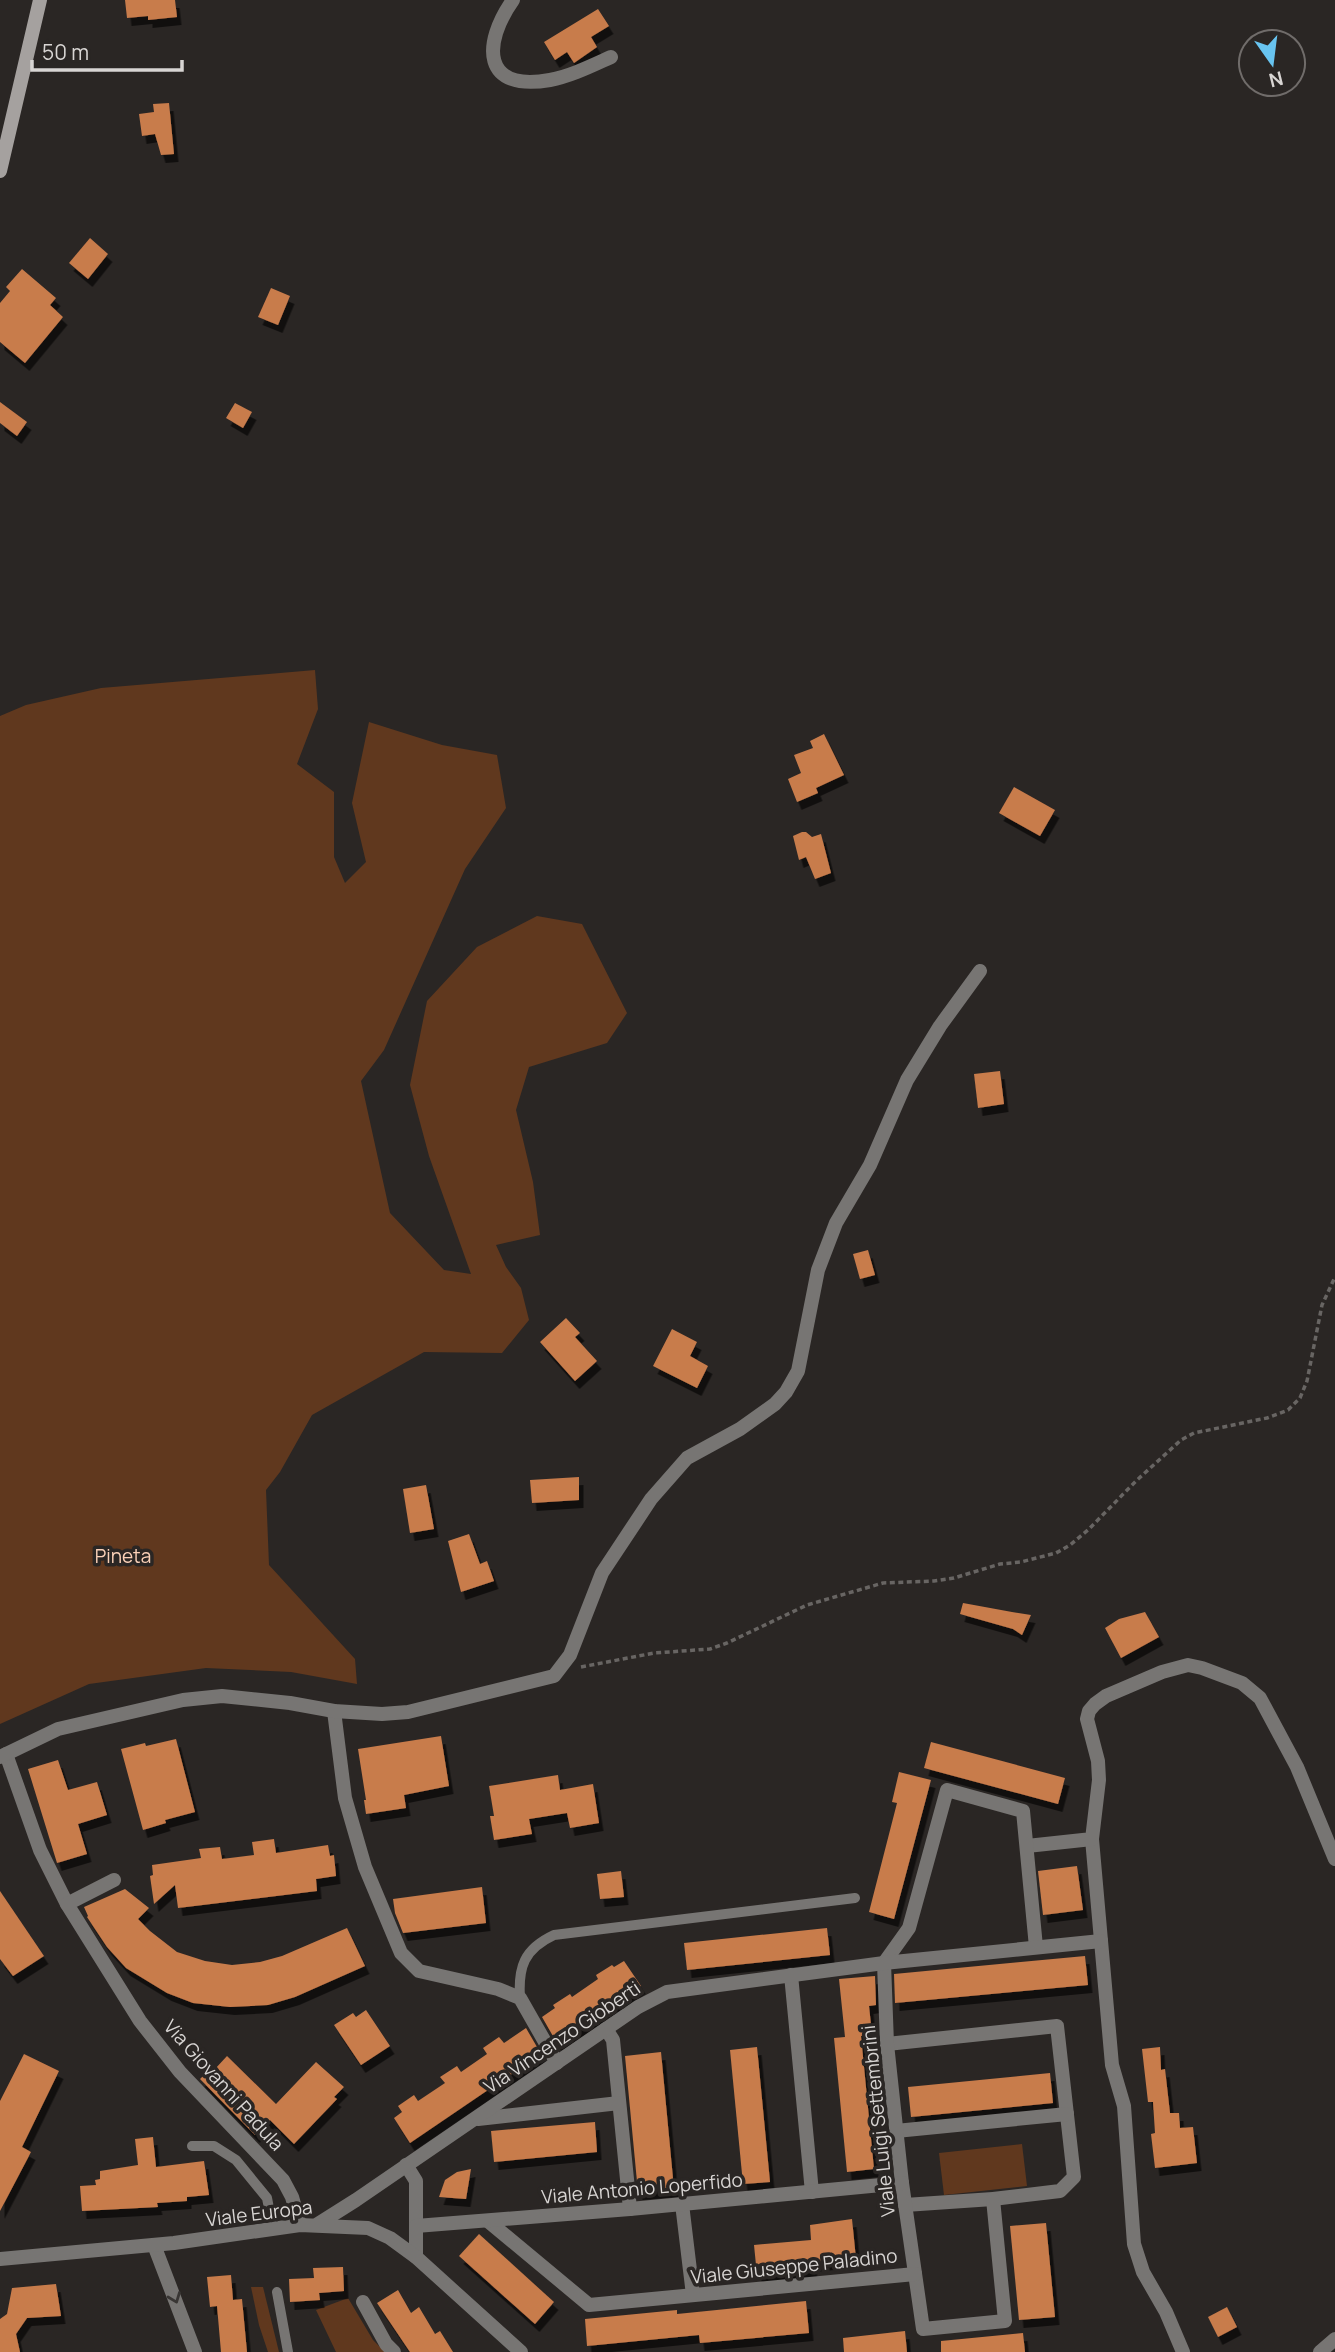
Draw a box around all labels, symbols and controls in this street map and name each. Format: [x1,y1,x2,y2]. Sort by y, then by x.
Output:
scale bar [32,28,182,72]
north arrow [1237,28,1307,98]
text: 50 m [42,38,89,66]
text: N [1266,65,1286,94]
park label: Pineta [95,1543,151,1569]
street label: Via Vincenzo Gioberti [479,1975,645,2099]
street label: Via Giovanni Padula [158,2014,290,2156]
street label: Viale Luigi Settembrini [855,2024,901,2218]
street label: Viale Antonio Loperfido [540,2166,744,2210]
street label: Viale Europa [204,2194,314,2232]
street label: Viale Giuseppe Paladino [689,2242,899,2290]
one-way arrow [166,2292,180,2304]

